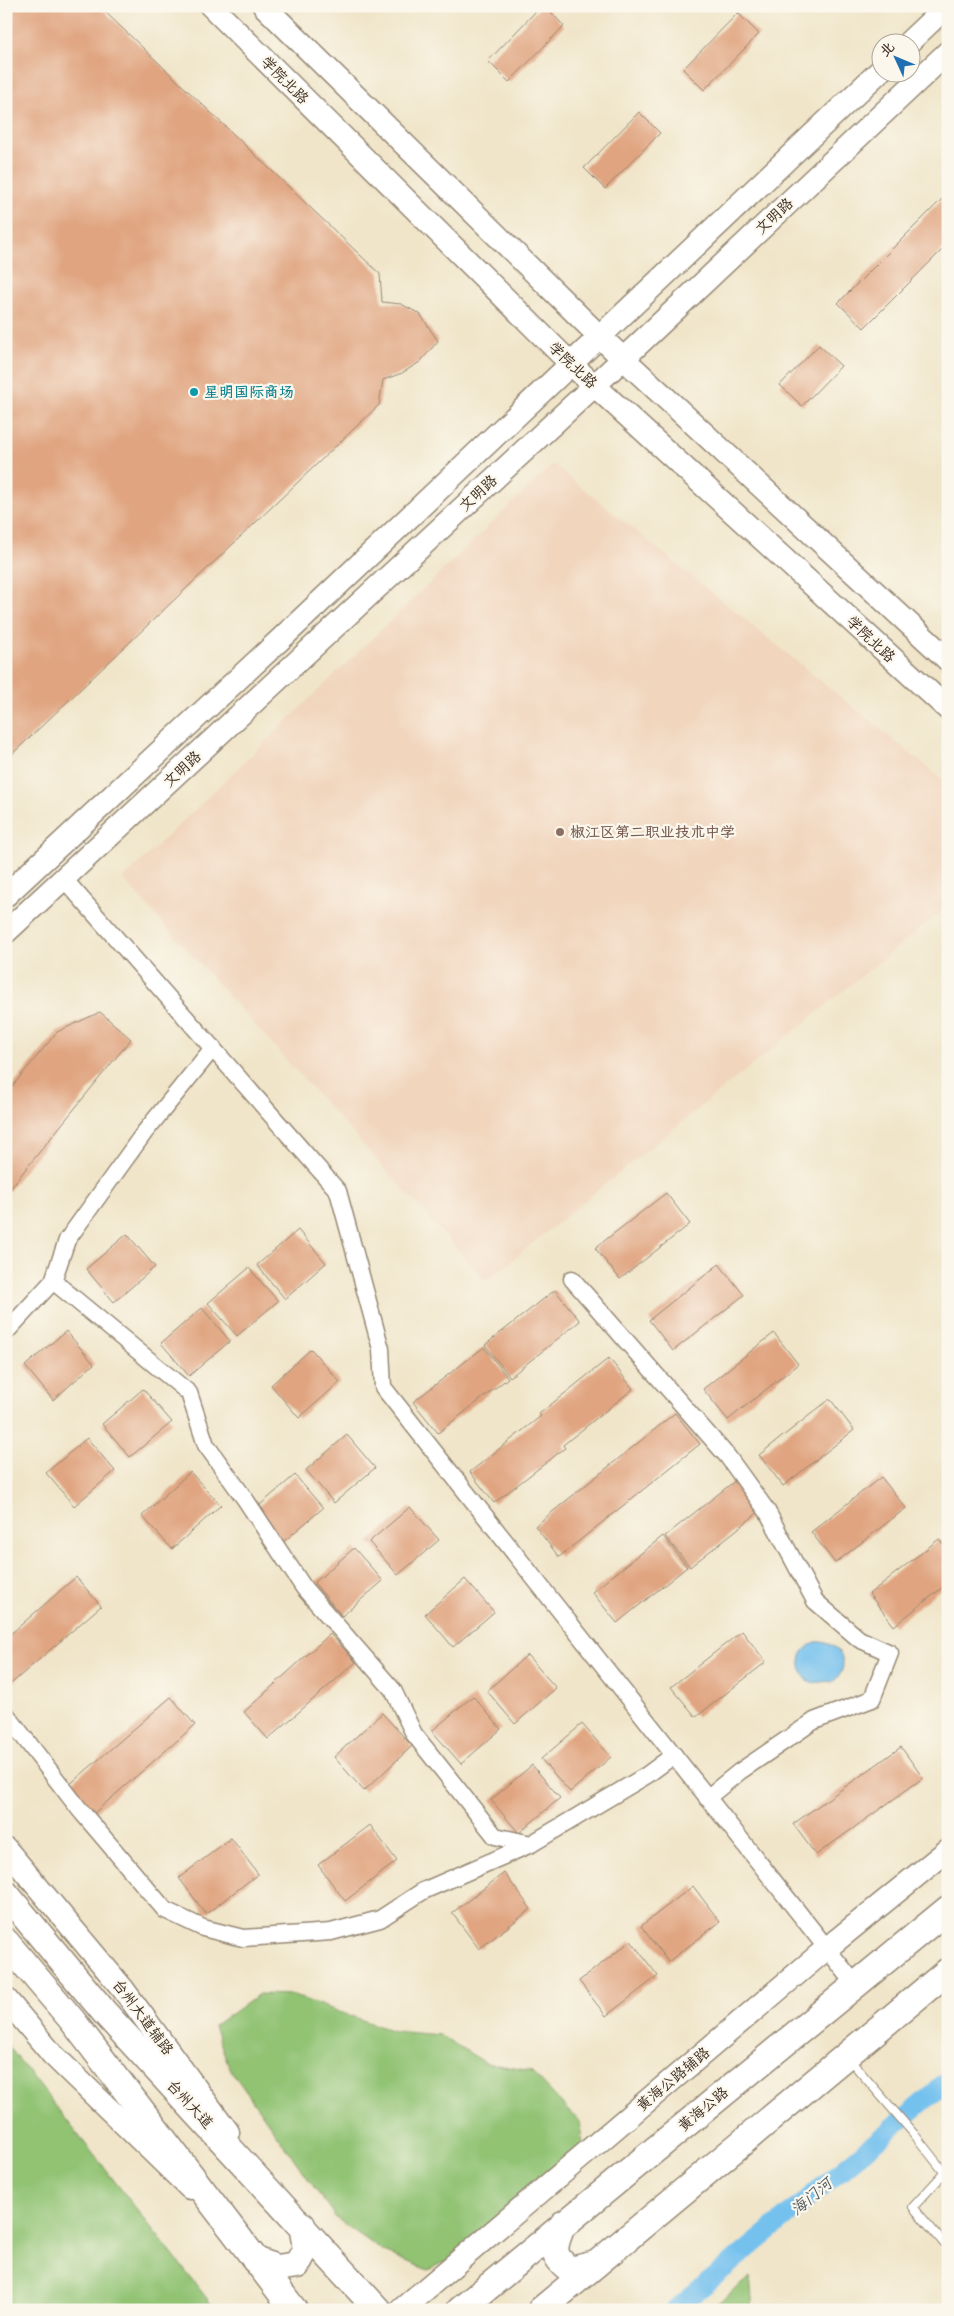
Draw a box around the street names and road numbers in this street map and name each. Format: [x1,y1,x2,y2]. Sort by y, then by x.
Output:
street label: 学院北路 [257,51,314,108]
street label: 文明路 [750,193,797,238]
street label: 学院北路 [545,336,602,392]
street label: 文明路 [454,470,501,515]
street label: 学院北路 [843,610,900,666]
street label: 文明路 [158,746,205,791]
street label: 台州大道辅路 [109,1974,179,2058]
street label: 黄海公路辅路 [633,2043,713,2115]
street label: 台州大道 [163,2075,219,2132]
street label: 黄海公路 [674,2083,732,2135]

